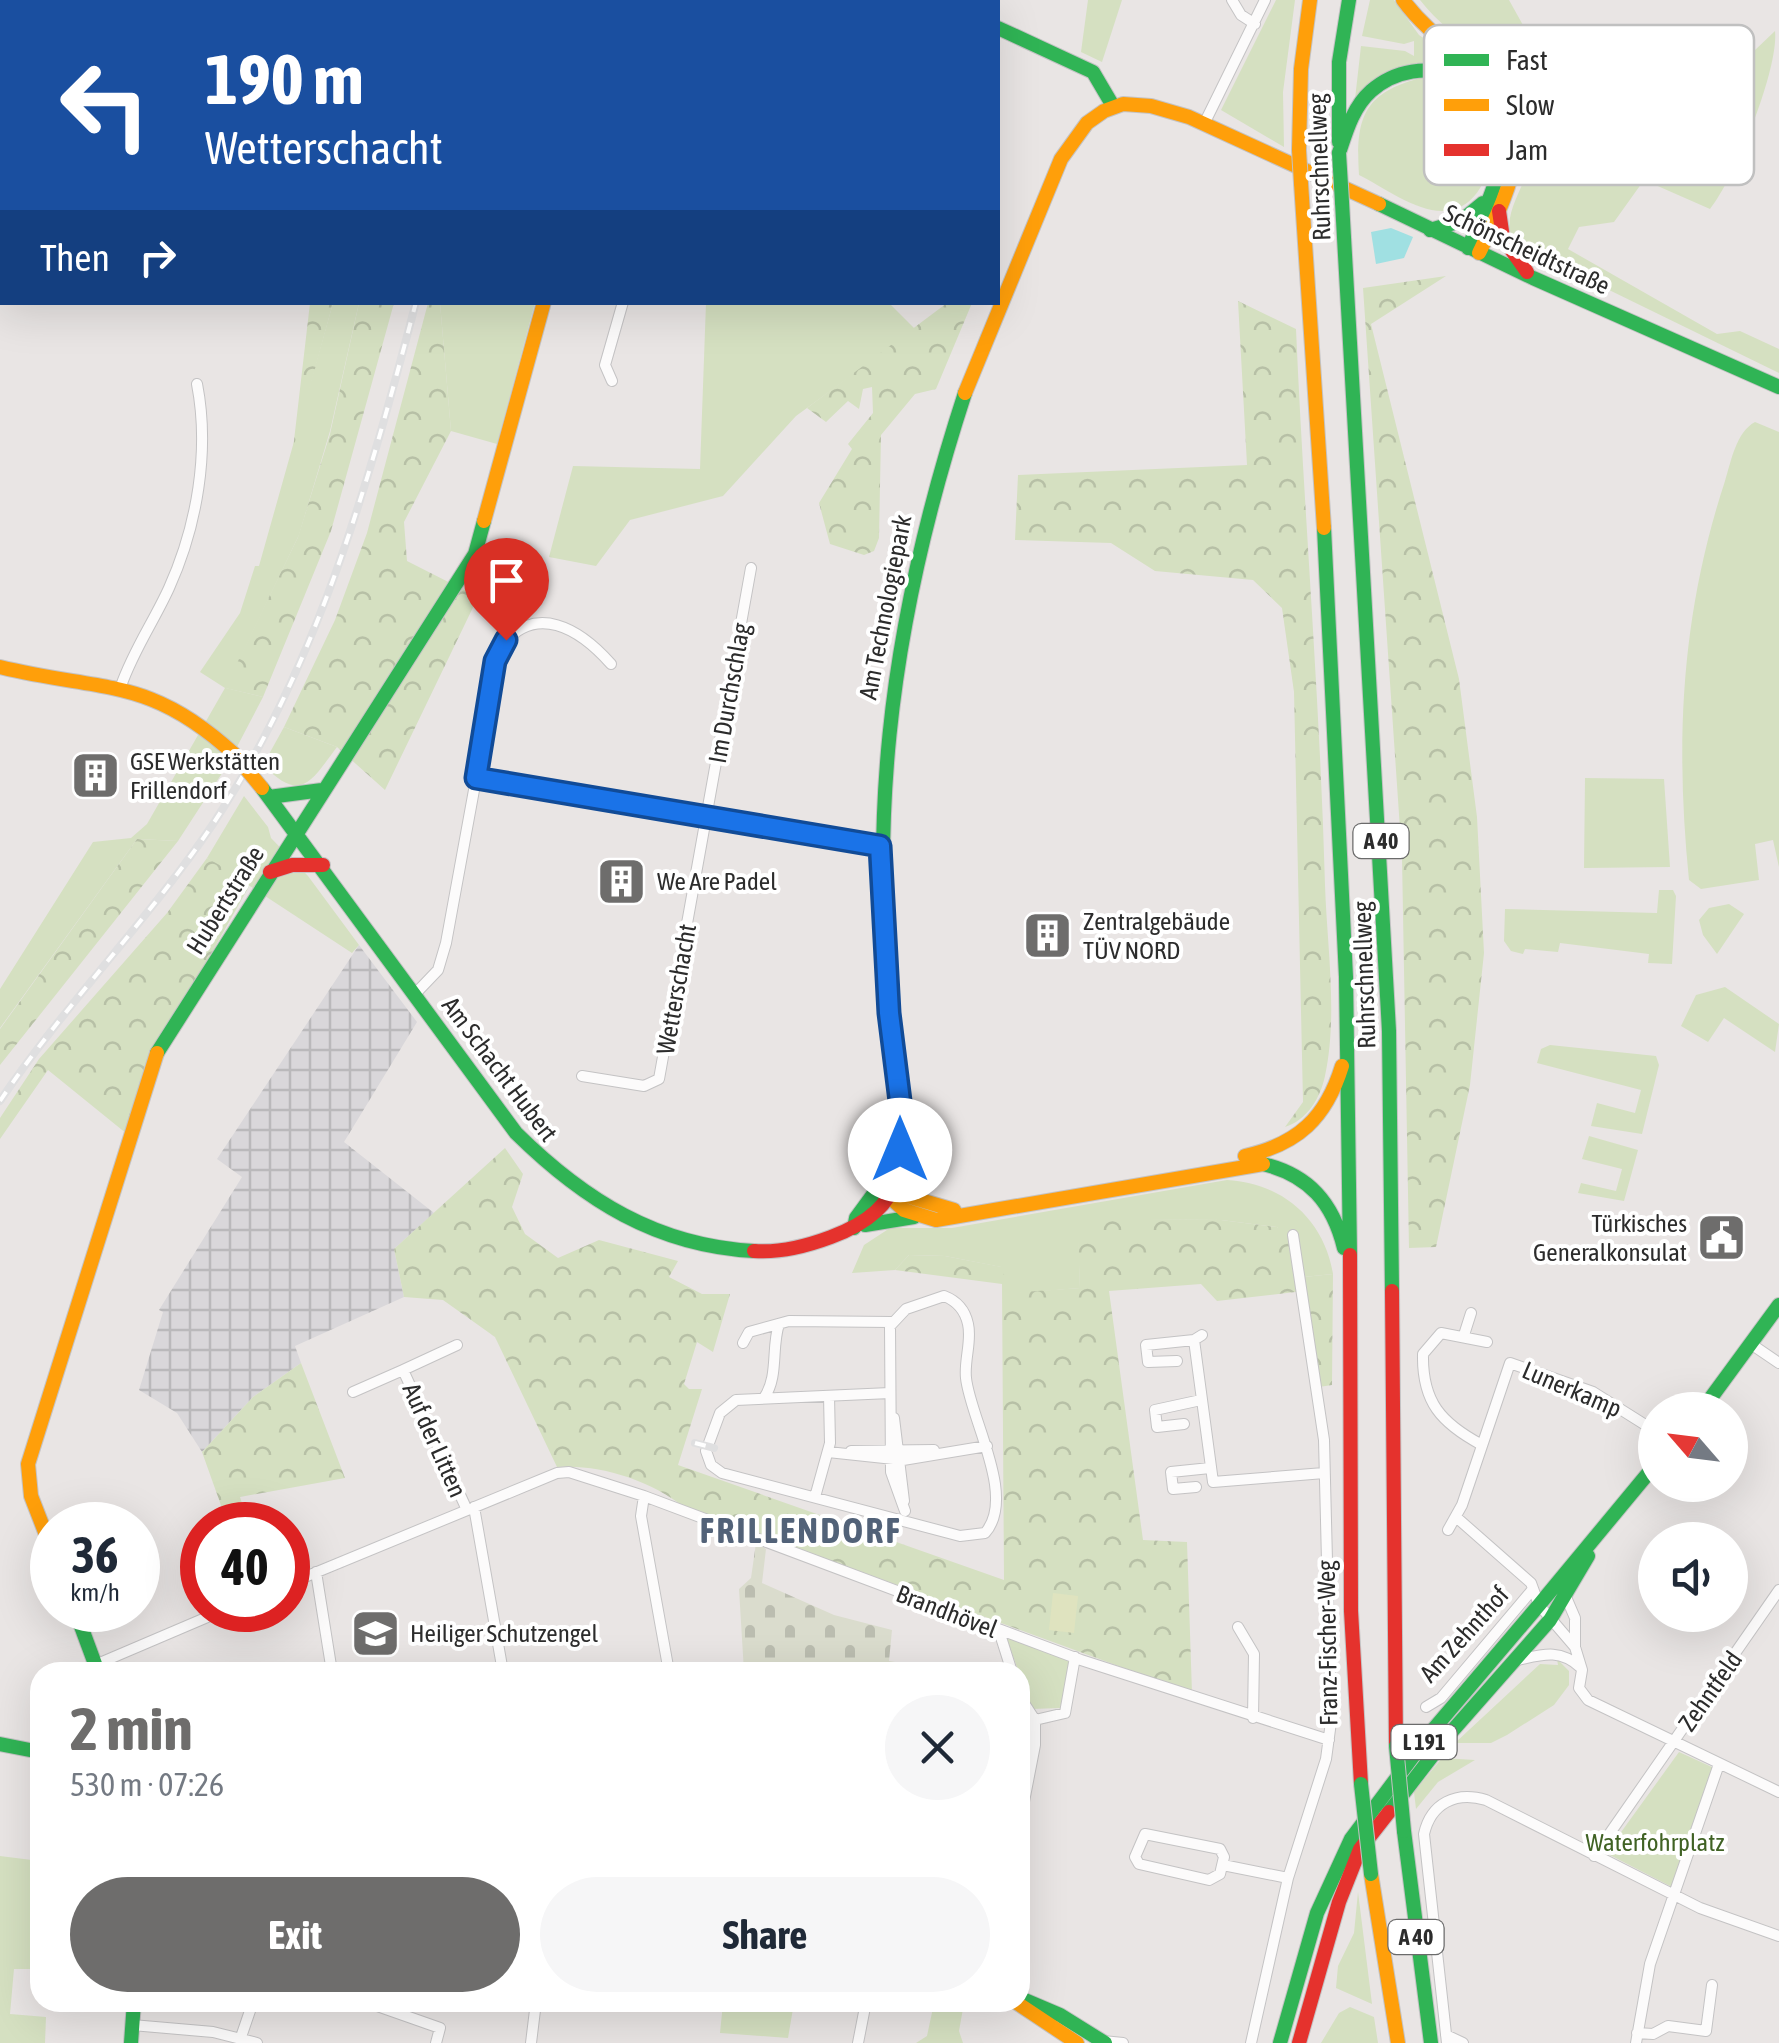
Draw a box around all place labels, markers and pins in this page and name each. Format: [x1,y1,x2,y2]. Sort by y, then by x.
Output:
pin [464,538,549,641]
place label: GSE Werkstätten Frillendorf [130,747,280,804]
building icon: GSE Werkstätten Frillendorf [69,749,121,801]
building icon: We Are Padel [596,855,648,907]
place label: We Are Padel [657,867,777,895]
place label: Zentralgebäude TÜV NORD [1083,907,1230,964]
building icon: Zentralgebäude TÜV NORD [1022,909,1074,961]
place label: Türkisches Generalkonsulat [1533,1209,1687,1266]
public building icon: Türkisches Generalkonsulat [1696,1211,1748,1263]
school or university icon: Heiliger Schutzengel [349,1607,401,1659]
place label: Heiliger Schutzengel [410,1619,598,1647]

